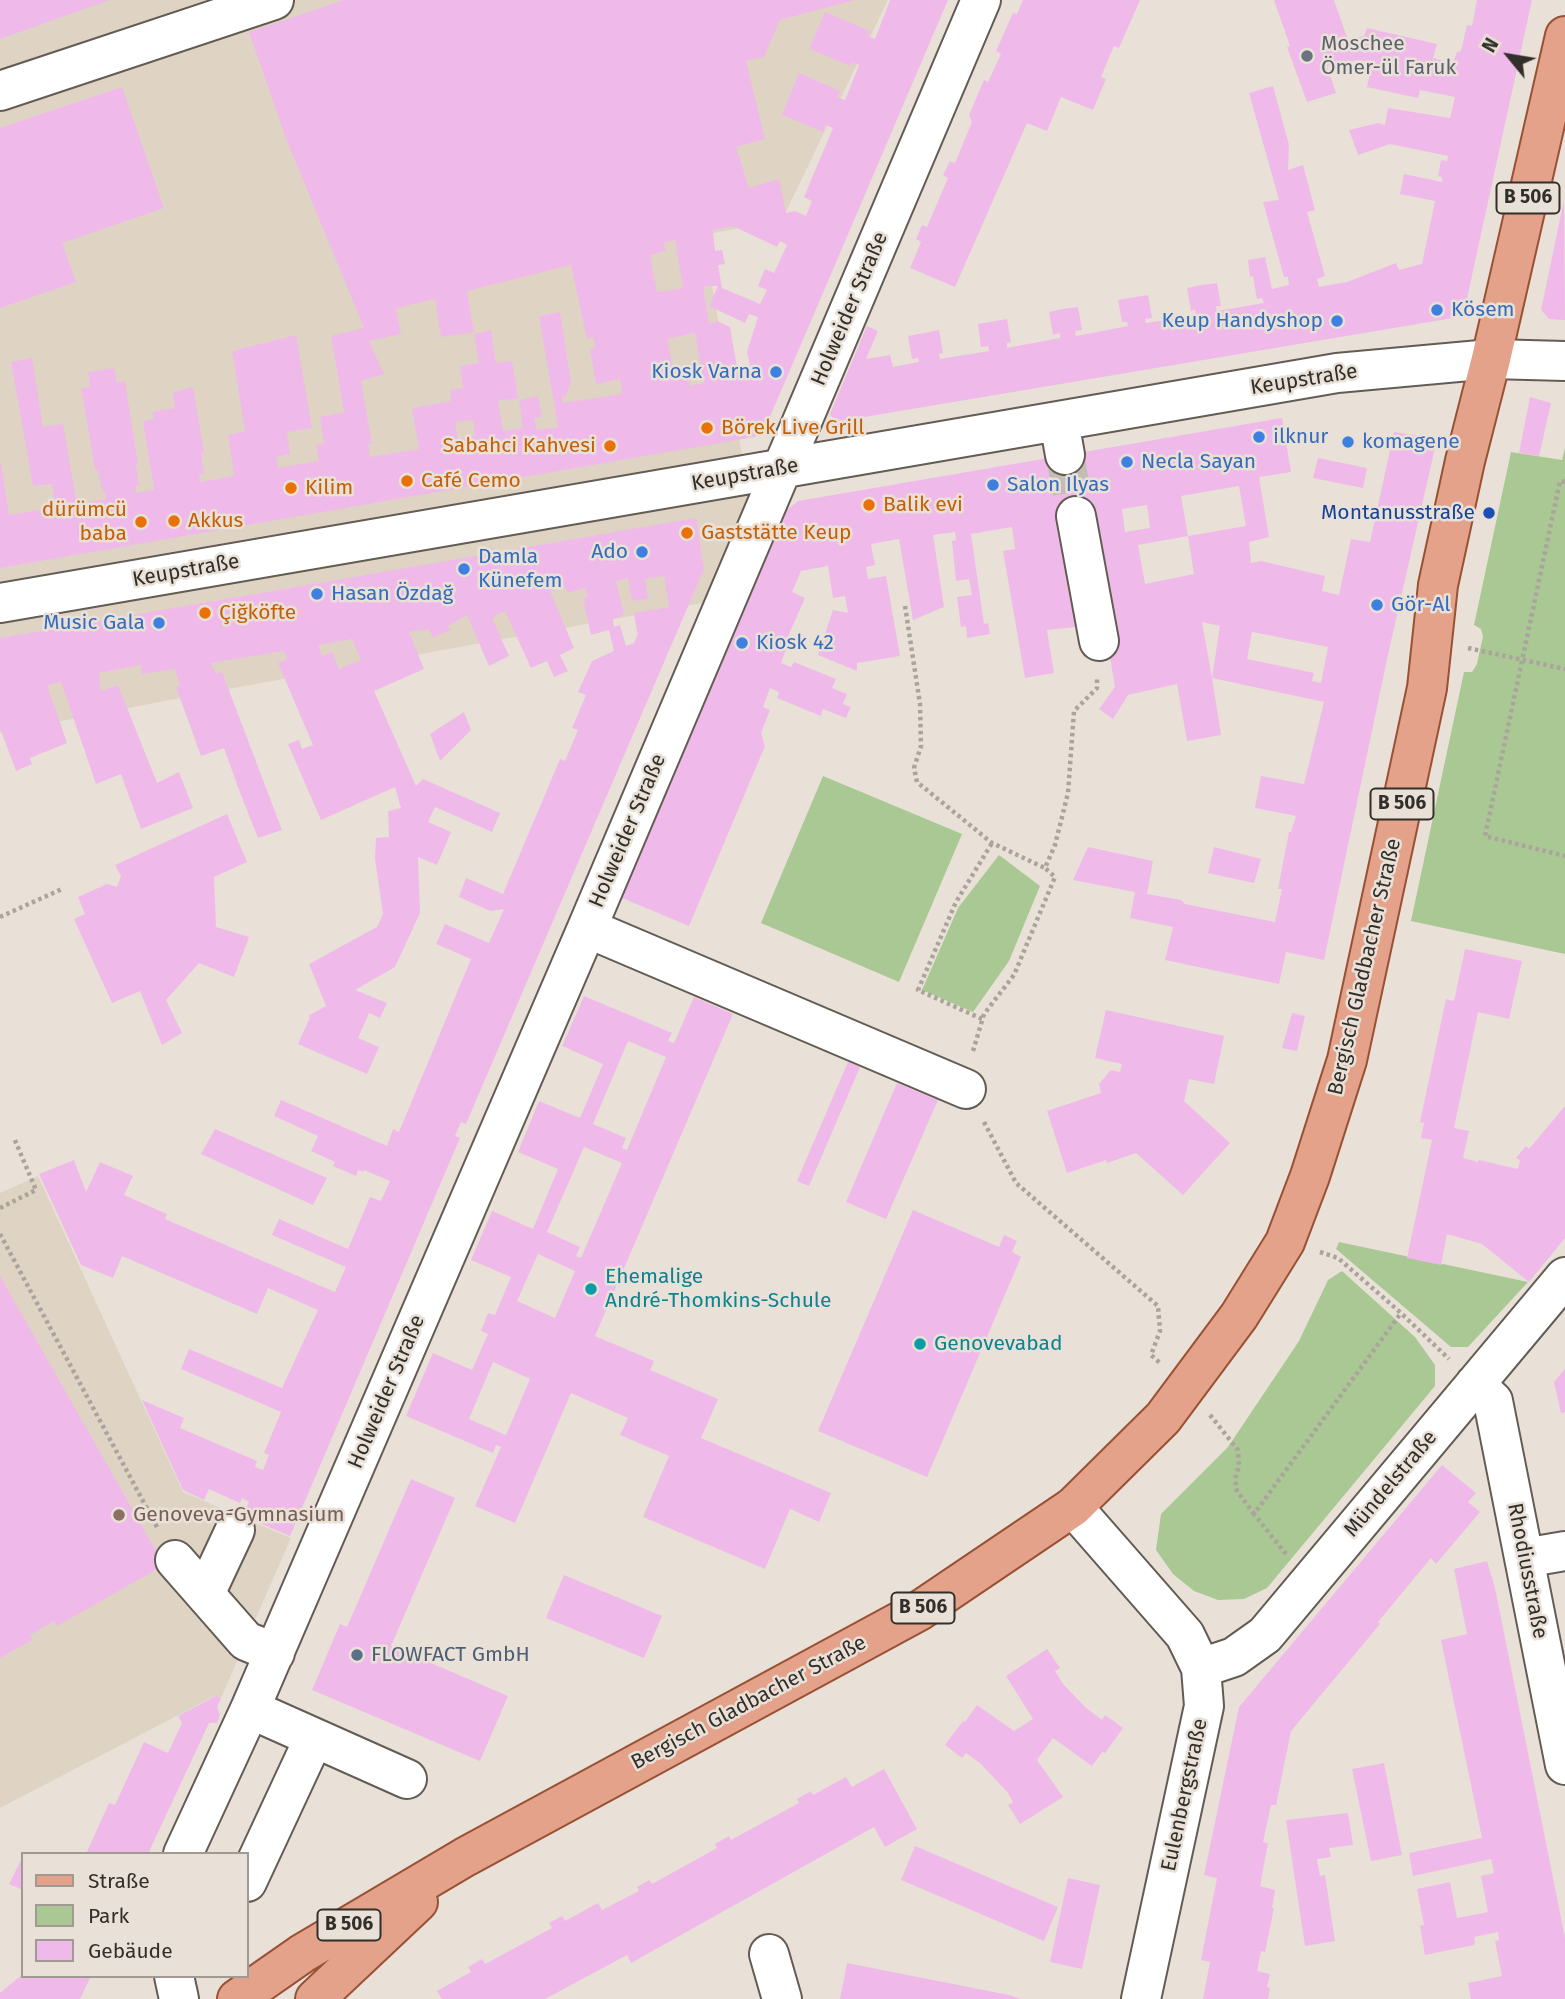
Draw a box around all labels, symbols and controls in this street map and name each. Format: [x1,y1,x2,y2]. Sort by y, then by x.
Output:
north arrow [1474,21,1544,91]
place label: Moschee Ömer-ül Faruk [1321,31,1456,81]
text: N [1477,34,1503,56]
marker: Moschee Ömer-ül Faruk [1299,48,1315,64]
road number: B 506 [1496,182,1560,214]
street label: Holweider Straße [806,228,894,390]
place label: Kösem [1451,297,1515,323]
marker: Kösem [1429,302,1445,318]
place label: Keup Handyshop [1162,308,1323,334]
marker: Keup Handyshop [1329,313,1345,329]
place label: Kiosk Varna [651,359,762,385]
street label: Keupstraße [1249,359,1359,401]
marker: Kiosk Varna [768,364,784,380]
place label: Börek Live Grill [721,415,864,441]
marker: Börek Live Grill [699,420,715,436]
place label: ilknur [1273,424,1328,450]
marker: ilknur [1251,429,1267,445]
place label: komagene [1362,429,1460,455]
place label: Sabahci Kahvesi [442,433,596,459]
marker: komagene [1340,434,1356,450]
marker: Sabahci Kahvesi [602,438,618,454]
place label: Necla Sayan [1141,449,1256,475]
street label: Keupstraße [689,453,801,497]
marker: Necla Sayan [1119,454,1135,470]
place label: Café Cemo [421,468,521,494]
place label: Salon Ilyas [1007,472,1109,498]
marker: Café Cemo [399,473,415,489]
place label: Kilim [305,475,353,501]
marker: Salon Ilyas [985,477,1001,493]
marker: Kilim [283,480,299,496]
place label: Balik evi [883,492,963,518]
place label: dürümcü baba [42,497,127,547]
marker: Balik evi [861,497,877,513]
place label: Montanusstraße [1321,500,1475,526]
marker: Montanusstraße [1481,505,1497,521]
place label: Akkus [188,508,243,534]
marker: Akkus [166,513,182,529]
marker: dürümcü baba [133,514,149,530]
place label: Gaststätte Keup [701,520,852,546]
marker: Gaststätte Keup [679,525,695,541]
place label: Ado [591,539,628,565]
place label: Damla Künefem [478,544,562,594]
marker: Ado [634,544,650,560]
street label: Keupstraße [130,549,242,593]
marker: Damla Künefem [456,561,472,577]
place label: Hasan Özdağ [331,581,453,607]
marker: Hasan Özdağ [309,586,325,602]
place label: Gör-Al [1391,592,1450,618]
marker: Gör-Al [1369,597,1385,613]
place label: Çiğköfte [219,600,296,626]
marker: Çiğköfte [197,605,213,621]
place label: Music Gala [43,610,145,636]
marker: Music Gala [151,615,167,631]
place label: Kiosk 42 [756,630,834,656]
marker: Kiosk 42 [734,635,750,651]
street label: Holweider Straße [584,750,672,912]
road number: B 506 [1370,789,1434,820]
street label: Bergisch Gladbacher Straße [1323,836,1407,1098]
place label: Ehemalige André-Thomkins-Schule [605,1264,831,1314]
marker: Ehemalige André-Thomkins-Schule [583,1281,599,1297]
street label: Holweider Straße [343,1311,431,1473]
place label: Genovevabad [934,1331,1062,1357]
marker: Genovevabad [912,1336,928,1352]
street label: Mündelstraße [1339,1426,1443,1542]
street label: Rhodiusstraße [1501,1501,1553,1641]
place label: Genoveva-Gymnasium [133,1502,345,1528]
marker: Genoveva-Gymnasium [111,1507,127,1523]
road number: B 506 [892,1592,954,1624]
street label: Bergisch Gladbacher Straße [627,1630,871,1776]
place label: FLOWFACT GmbH [371,1642,530,1668]
marker: FLOWFACT GmbH [349,1647,365,1663]
street label: Eulenbergstraße [1157,1716,1213,1874]
legend [21,1852,248,1978]
text: Straße [88,1868,150,1894]
text: Park [88,1903,129,1929]
road number: B 506 [318,1910,380,1940]
text: Gebäude [88,1938,173,1964]

